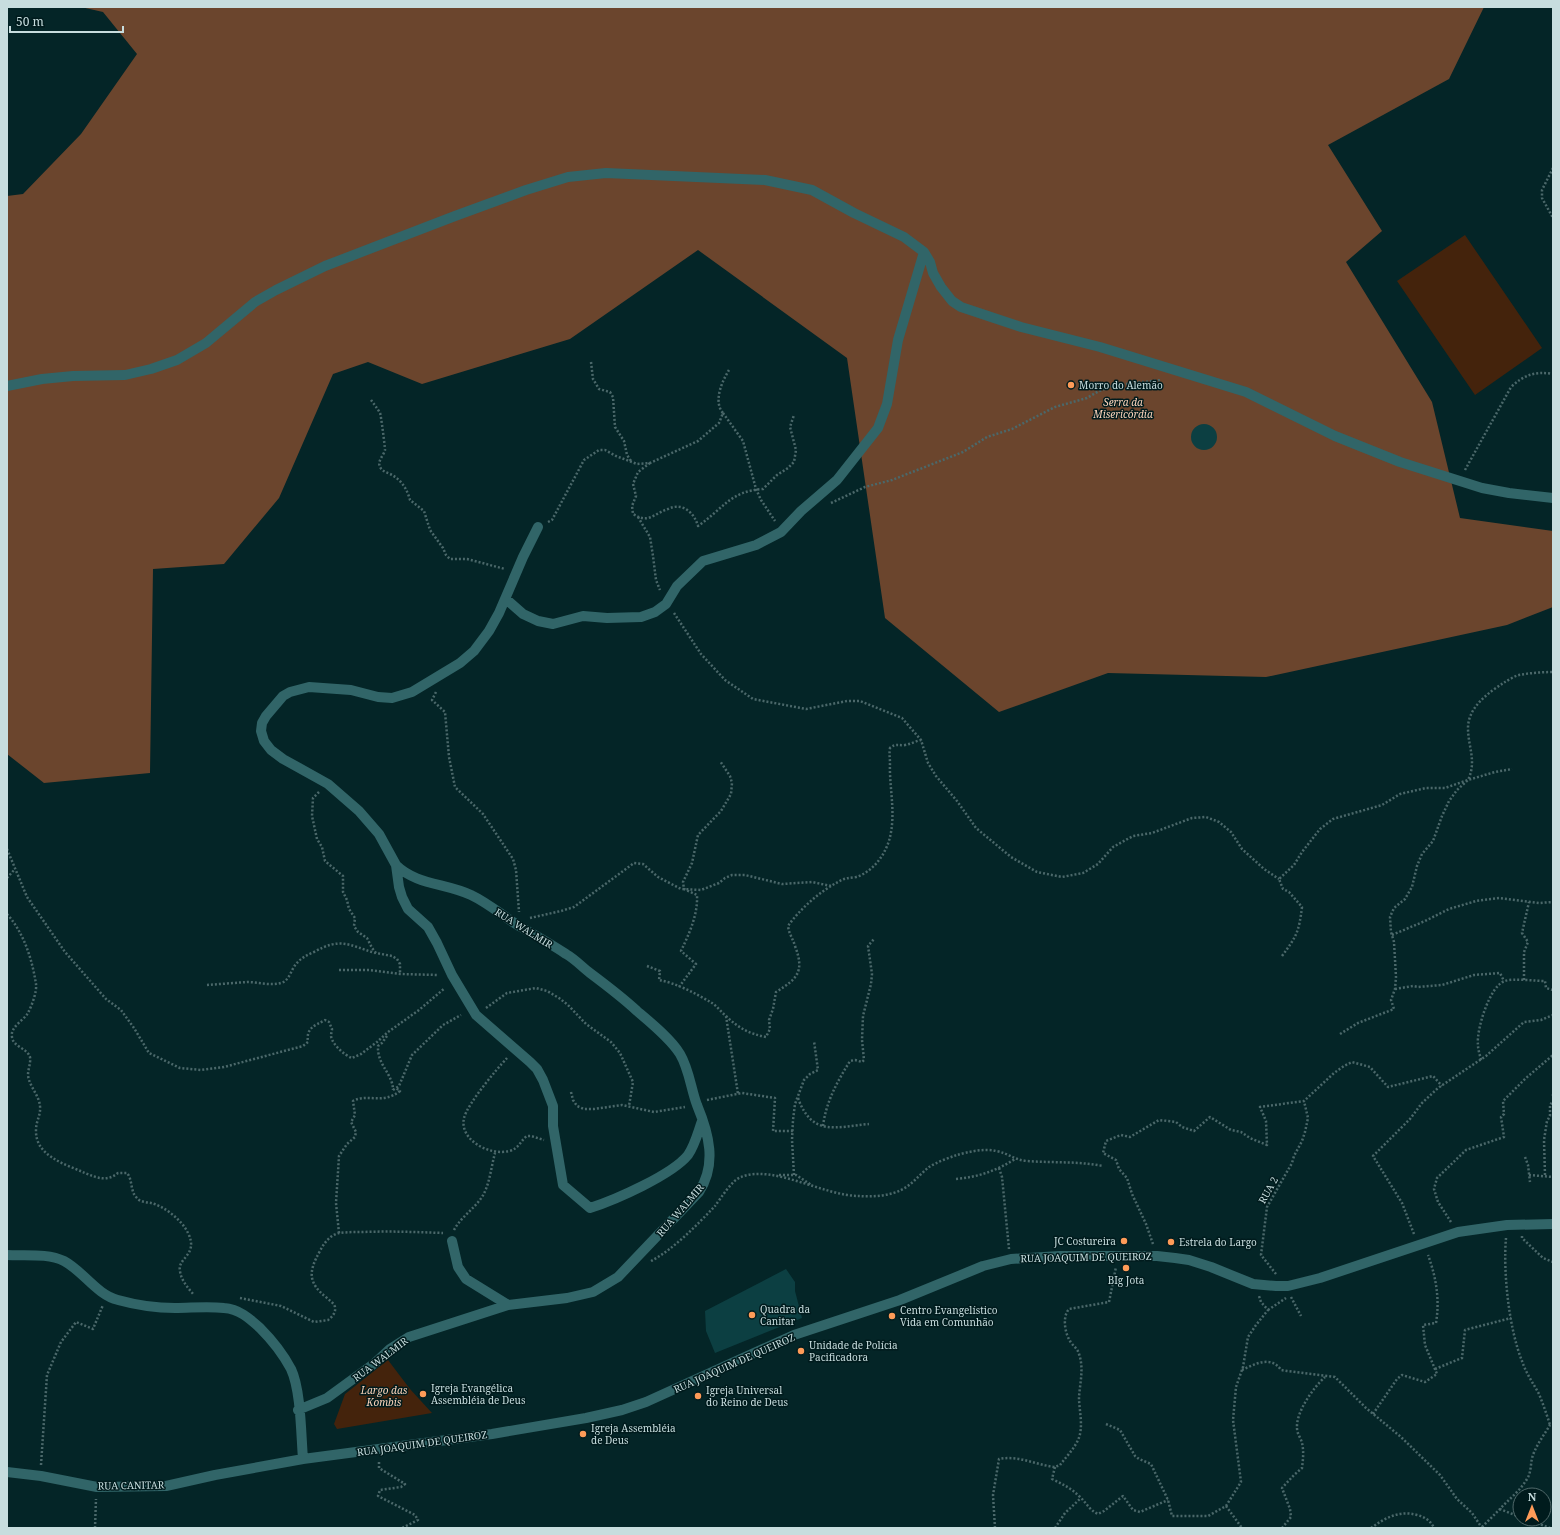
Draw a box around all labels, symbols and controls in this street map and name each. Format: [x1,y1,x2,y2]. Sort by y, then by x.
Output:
scale bar [10,8,123,34]
text: 50 m [16,13,44,30]
place label: Morro do Alemão [1079,378,1163,392]
marker: Morro do Alemão [1066,380,1076,390]
park label: Serra da Misericórdia [1092,395,1153,421]
street label: RUA WALMIR [492,905,556,952]
street label: RUA 2 [1255,1174,1281,1206]
street label: RUA WALMIR [653,1180,707,1239]
place label: JC Costureira [1053,1234,1116,1248]
place label: Estrela do Largo [1179,1235,1257,1249]
marker: JC Costureira [1119,1236,1129,1246]
marker: Estrela do Largo [1166,1237,1176,1247]
street label: RUA JOAQUIM DE QUEIROZ [1020,1249,1152,1265]
marker: BIg Jota [1121,1263,1131,1273]
place label: BIg Jota [1108,1273,1145,1287]
place label: Quadra da Canitar [760,1302,810,1328]
place label: Centro Evangelístico Vida em Comunhão [900,1303,998,1329]
marker: Quadra da Canitar [747,1310,757,1320]
marker: Centro Evangelístico Vida em Comunhão [887,1311,897,1321]
street label: RUA JOAQUIM DE QUEIROZ [671,1330,797,1396]
street label: RUA WALMIR [350,1333,411,1384]
place label: Unidade de Polícia Pacificadora [809,1338,898,1364]
marker: Unidade de Polícia Pacificadora [796,1346,806,1356]
place label: Igreja Evangélica Assembléia de Deus [431,1381,526,1407]
park label: Largo das Kombis [360,1383,408,1409]
place label: Igreja Universal do Reino de Deus [706,1383,788,1409]
marker: Igreja Evangélica Assembléia de Deus [418,1389,428,1399]
marker: Igreja Universal do Reino de Deus [693,1391,703,1401]
place label: Igreja Assembléia de Deus [591,1421,676,1447]
street label: RUA JOAQUIM DE QUEIROZ [356,1427,488,1459]
marker: Igreja Assembléia de Deus [578,1429,588,1439]
street label: RUA CANITAR [98,1477,165,1493]
north arrow [1512,1487,1552,1527]
text: N [1528,1489,1537,1504]

